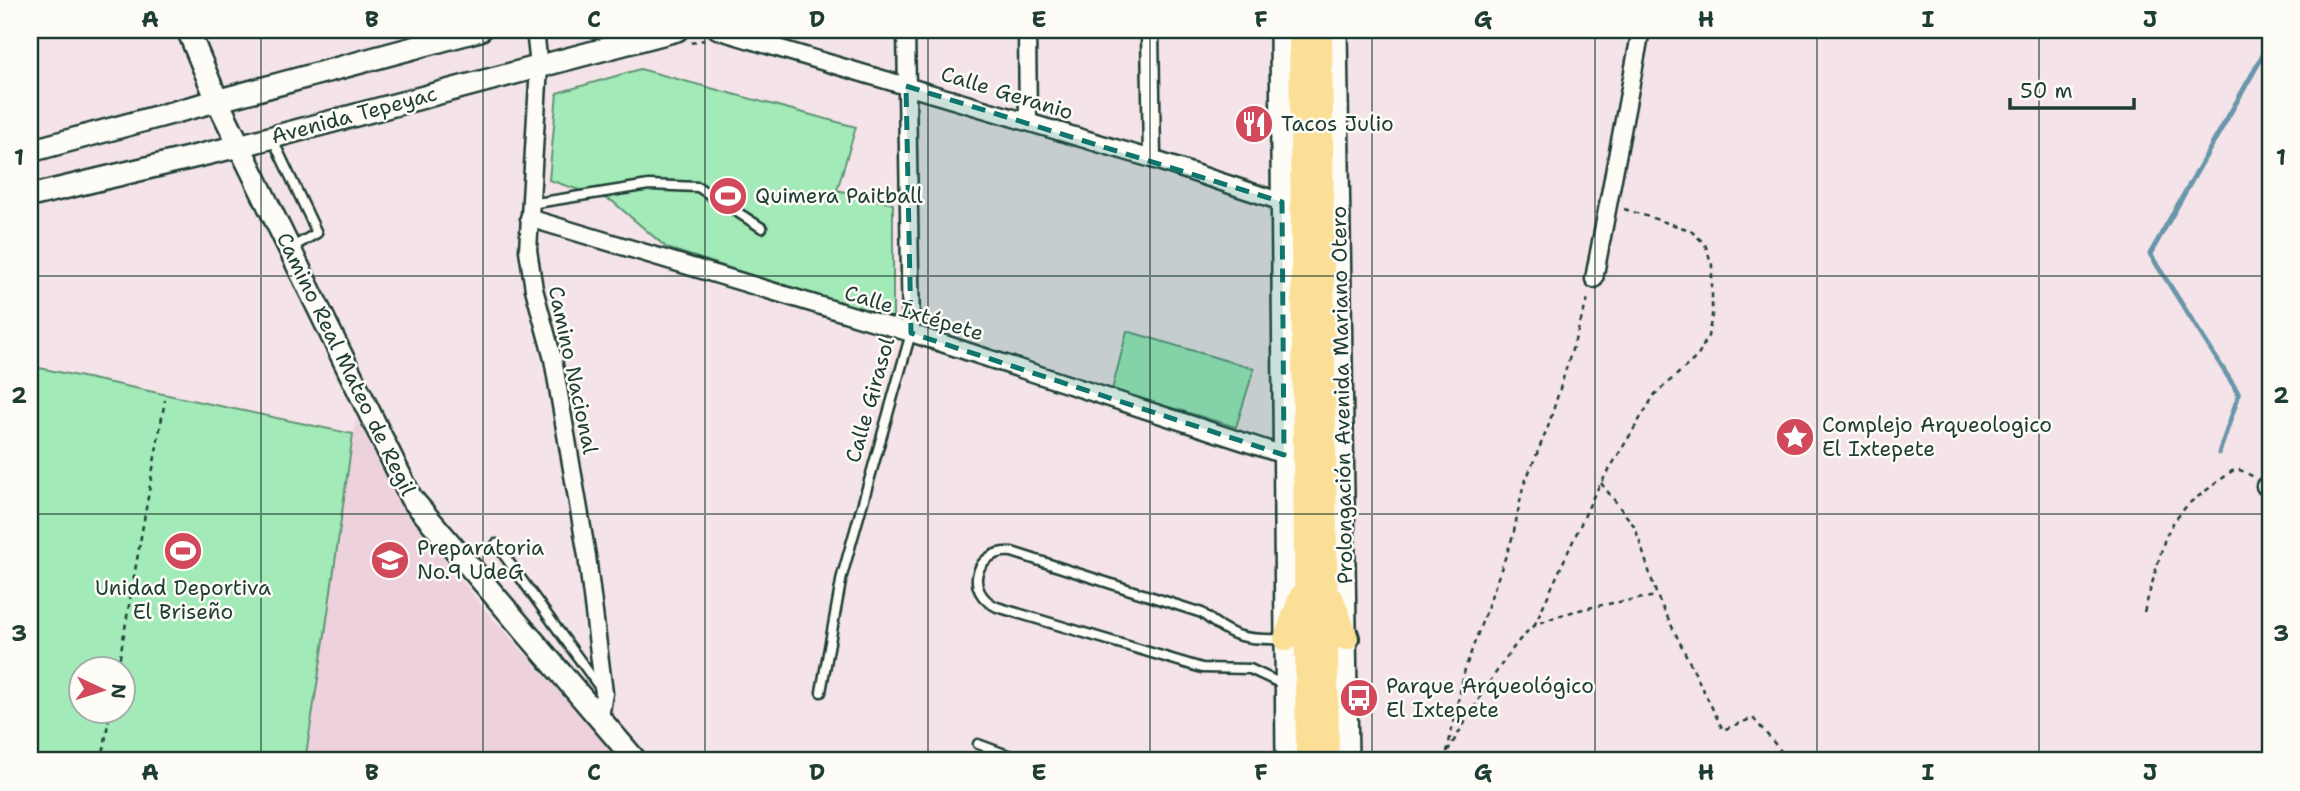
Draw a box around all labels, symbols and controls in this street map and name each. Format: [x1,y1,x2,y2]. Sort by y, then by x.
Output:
text: A [141,4,159,34]
text: B [365,4,379,34]
text: C [587,4,601,34]
text: D [809,4,825,34]
text: E [1031,4,1047,34]
text: F [1254,4,1268,34]
text: G [1474,4,1493,34]
text: H [1698,4,1714,34]
text: I [1922,4,1935,34]
text: J [2143,4,2157,34]
street label: Calle Geranio [937,60,1077,126]
scale bar [2010,66,2134,110]
text: 50 m [2020,77,2073,105]
street label: Avenida Tepeyac [268,79,440,151]
restaurant icon: Tacos Julio [1233,103,1275,145]
place label: Tacos Julio [1281,110,1394,138]
text: 1 [14,142,24,172]
text: 1 [2276,142,2286,172]
sports icon: Quimera Paitball [707,175,749,217]
place label: Quimera Paitball [755,182,923,210]
street label: Prolongación Avenida Mariano Otero [1325,206,1359,584]
street label: Camino Real Mateo de Regil [270,228,422,501]
street label: Calle Ixtépete [841,279,987,347]
street label: Camino Nacional [542,283,605,457]
street label: Calle Girasol [839,333,901,466]
text: 2 [11,380,27,410]
text: 2 [2273,380,2289,410]
place label: Complejo Arqueologico El Ixtepete [1822,411,2052,463]
place icon: Complejo Arqueologico El Ixtepete [1774,416,1816,458]
sports icon: Unidad Deportiva El Briseño [162,530,204,572]
place label: Preparatoria No.9 UdeG [417,534,544,586]
school or university icon: Preparatoria No.9 UdeG [369,539,411,581]
place label: Unidad Deportiva El Briseño [95,574,271,626]
text: 3 [11,618,27,648]
text: 3 [2273,618,2289,648]
north arrow [66,654,136,724]
place label: Parque Arqueológico El Ixtepete [1386,672,1594,724]
bus stop icon: Parque Arqueológico El Ixtepete [1338,677,1380,719]
text: N [105,683,131,700]
text: A [141,757,159,787]
text: B [365,757,379,787]
text: C [587,757,601,787]
text: D [809,757,825,787]
text: E [1031,757,1047,787]
text: F [1254,757,1268,787]
text: G [1474,757,1493,787]
text: H [1698,757,1714,787]
text: I [1922,757,1935,787]
text: J [2143,757,2157,787]

